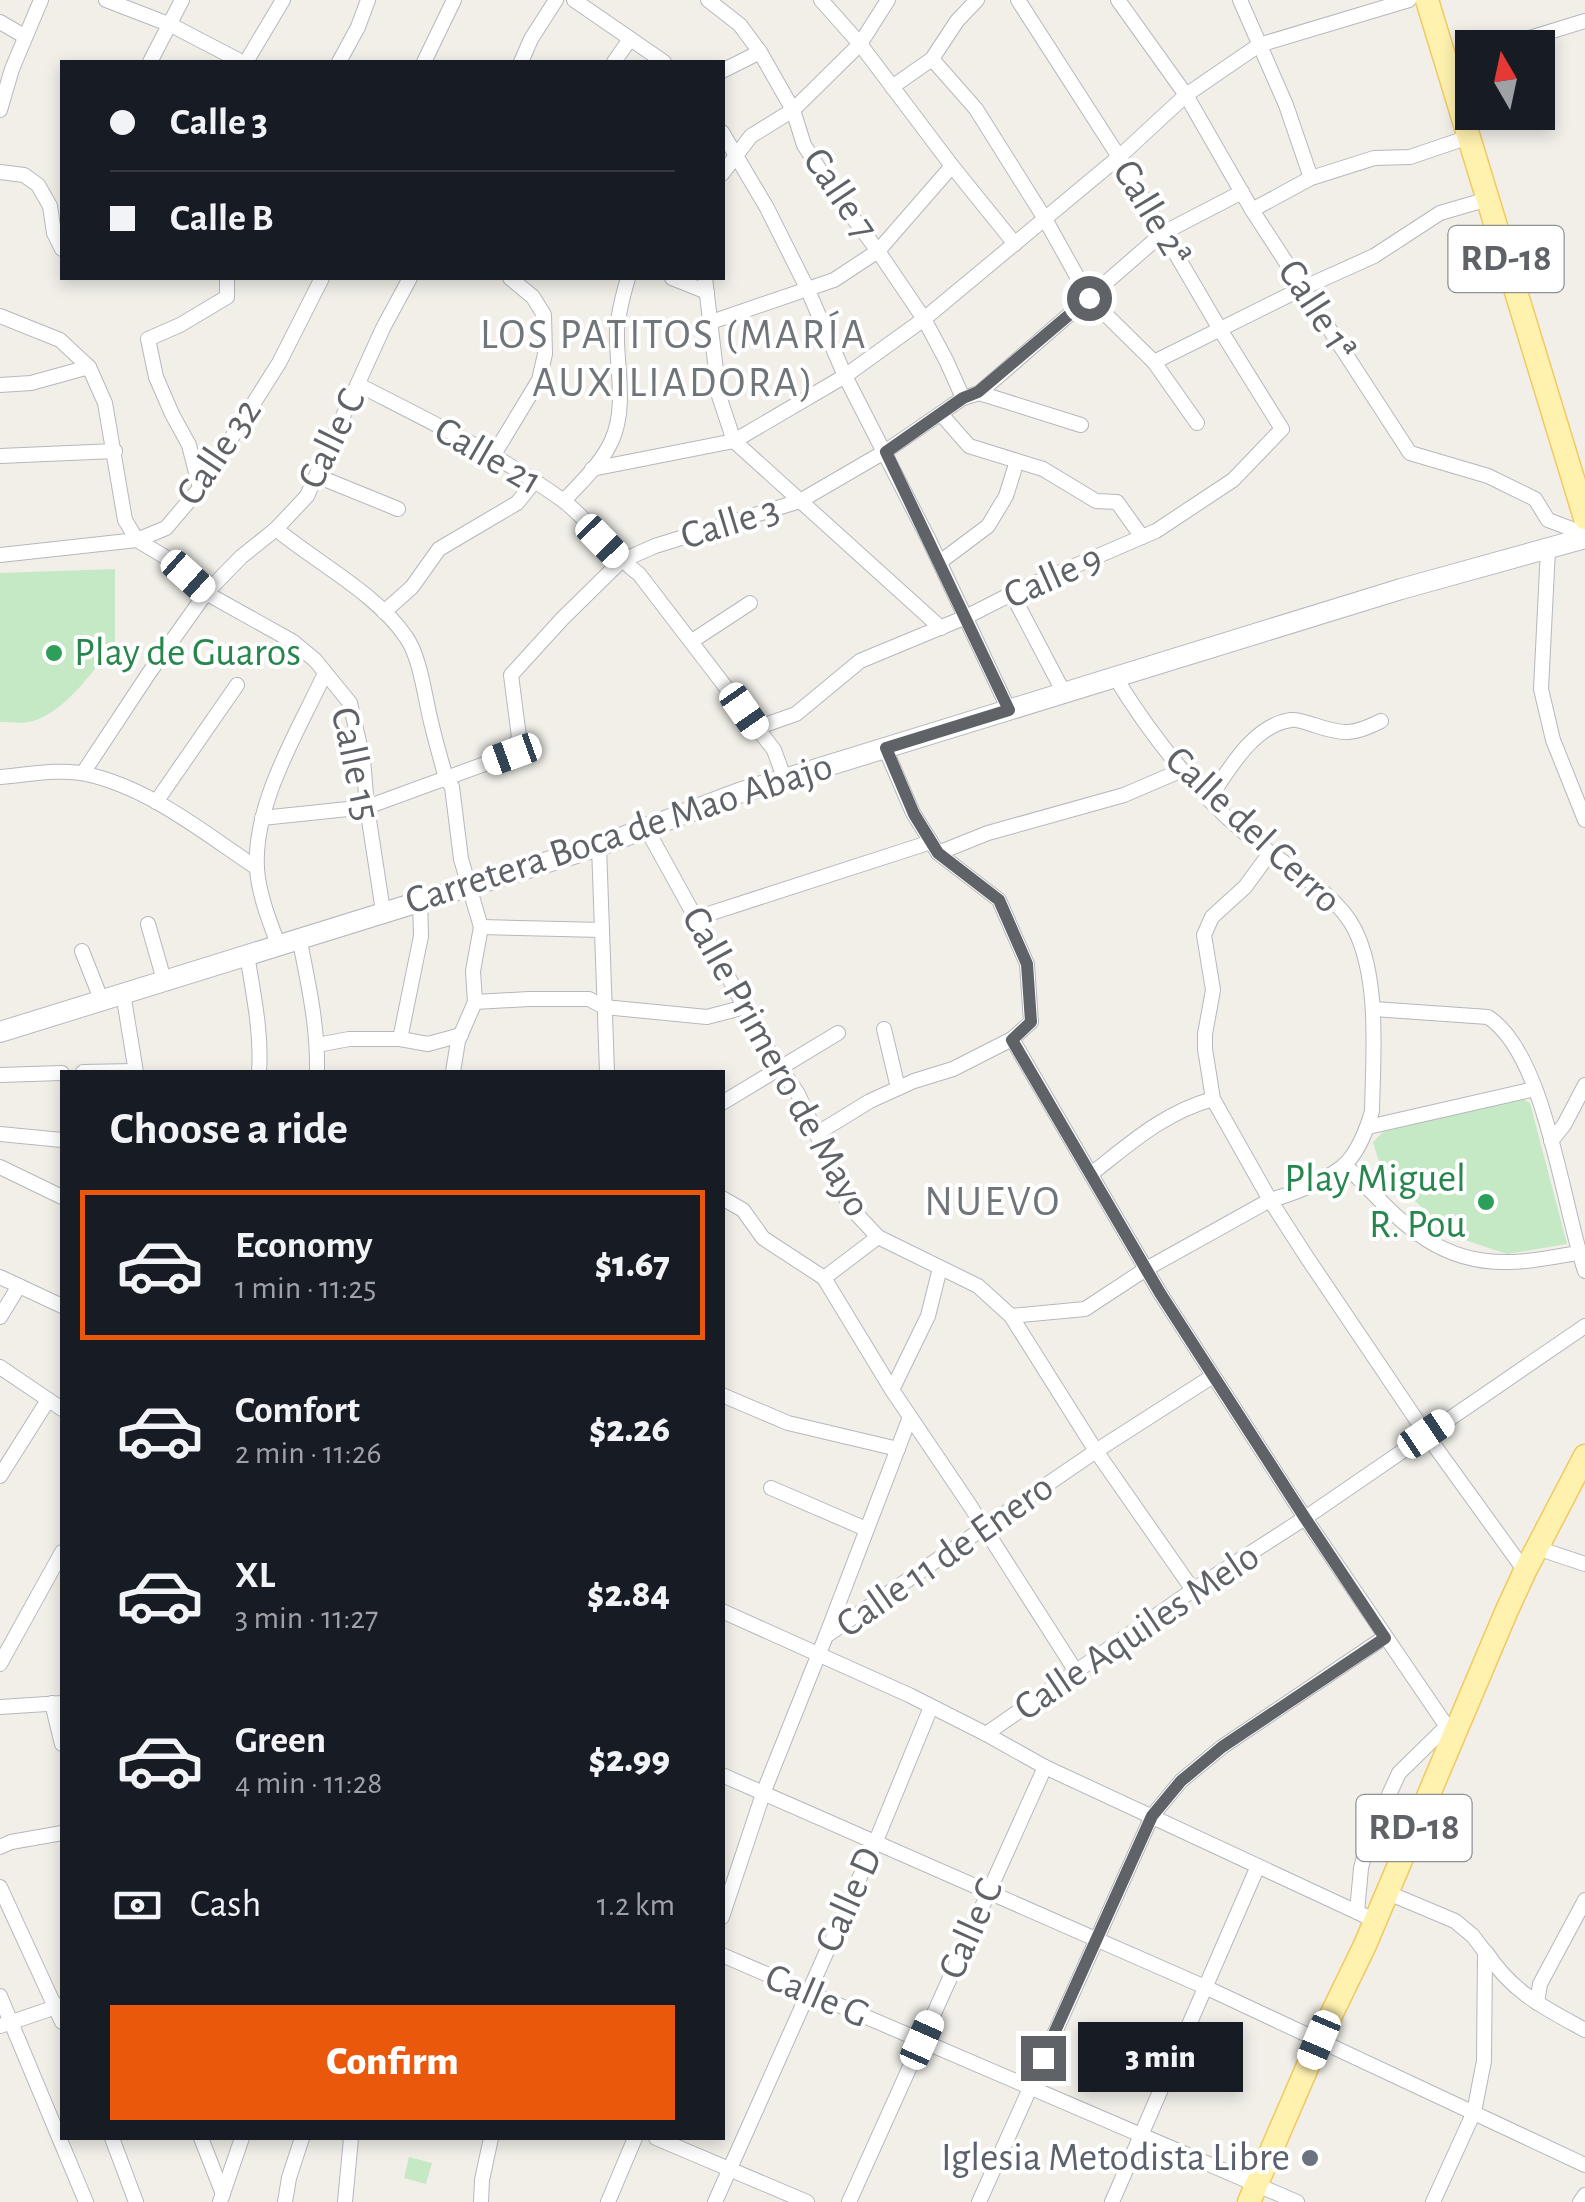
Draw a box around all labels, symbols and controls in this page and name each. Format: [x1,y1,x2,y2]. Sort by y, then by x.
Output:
north arrow [1455,30,1555,130]
map controls [1455,30,1555,130]
text: Calle 3 [170,104,268,142]
street label: Calle 7 [795,141,885,247]
street label: Calle 2ª [1105,153,1199,273]
text: Calle B [170,200,274,238]
road number: RD-18 [1448,226,1564,292]
street label: Calle 1ª [1270,253,1364,367]
route start [1067,276,1112,321]
district label: LOS PATITOS (MARÍA AUXILIADORA) [480,310,868,404]
street label: Calle C [291,383,373,495]
street label: Calle 32 [169,392,269,512]
street label: Calle 21 [428,410,548,502]
street label: Calle 3 [676,489,784,557]
car [570,509,634,573]
street label: Calle 9 [998,538,1108,616]
car [156,545,220,607]
place label: Play de Guaros [74,633,301,673]
marker: Play de Guaros [43,642,65,664]
car [715,678,773,744]
street label: Calle 15 [324,704,386,824]
car [479,730,545,778]
street label: Calle del Cerro [1158,739,1348,921]
street label: Carretera Boca de Mao Abajo [401,746,837,922]
street label: Calle Primero de Mayo [674,900,878,1224]
text: Choose a ride [110,1107,348,1152]
place label: Play Miguel R. Pou [1284,1159,1466,1245]
district label: NUEVO [924,1181,1062,1223]
marker: Play Miguel R. Pou [1475,1191,1497,1213]
icon: car [115,1220,205,1310]
text: Economy [235,1227,373,1265]
text: $1.67 [595,1246,670,1284]
text: 1 min · 11:25 [235,1272,376,1304]
icon: car [115,1385,205,1475]
text: Comfort [235,1392,360,1430]
car [1393,1405,1459,1463]
text: $2.26 [589,1411,670,1449]
text: 2 min · 11:26 [235,1437,382,1469]
street label: Calle 11 de Enero [829,1467,1061,1645]
street label: Calle Aquiles Melo [1008,1536,1266,1728]
icon: car [115,1550,205,1640]
text: XL [235,1557,275,1595]
text: $2.84 [587,1576,670,1614]
text: 3 min · 11:27 [235,1602,378,1634]
icon: car [115,1715,205,1805]
text: Green [235,1722,326,1760]
text: $2.99 [589,1741,670,1779]
text: 4 min · 11:28 [235,1767,383,1799]
road number: RD-18 [1356,1795,1472,1861]
street label: Calle D [808,1842,890,1958]
street label: Calle C [931,1873,1011,1985]
icon: cash [110,1878,165,1933]
text: Cash [190,1886,261,1924]
text: 1.2 km [597,1889,675,1921]
street label: Calle G [759,1956,875,2036]
button: Confirm [110,2005,675,2120]
car [896,2006,948,2074]
car [1293,2007,1345,2073]
callout: 3 min [1078,2023,1243,2093]
route end [1021,2036,1066,2081]
text: 3 min [1125,2041,1196,2073]
place label: Iglesia Metodista Libre [941,2138,1290,2178]
marker: Iglesia Metodista Libre [1299,2147,1321,2169]

